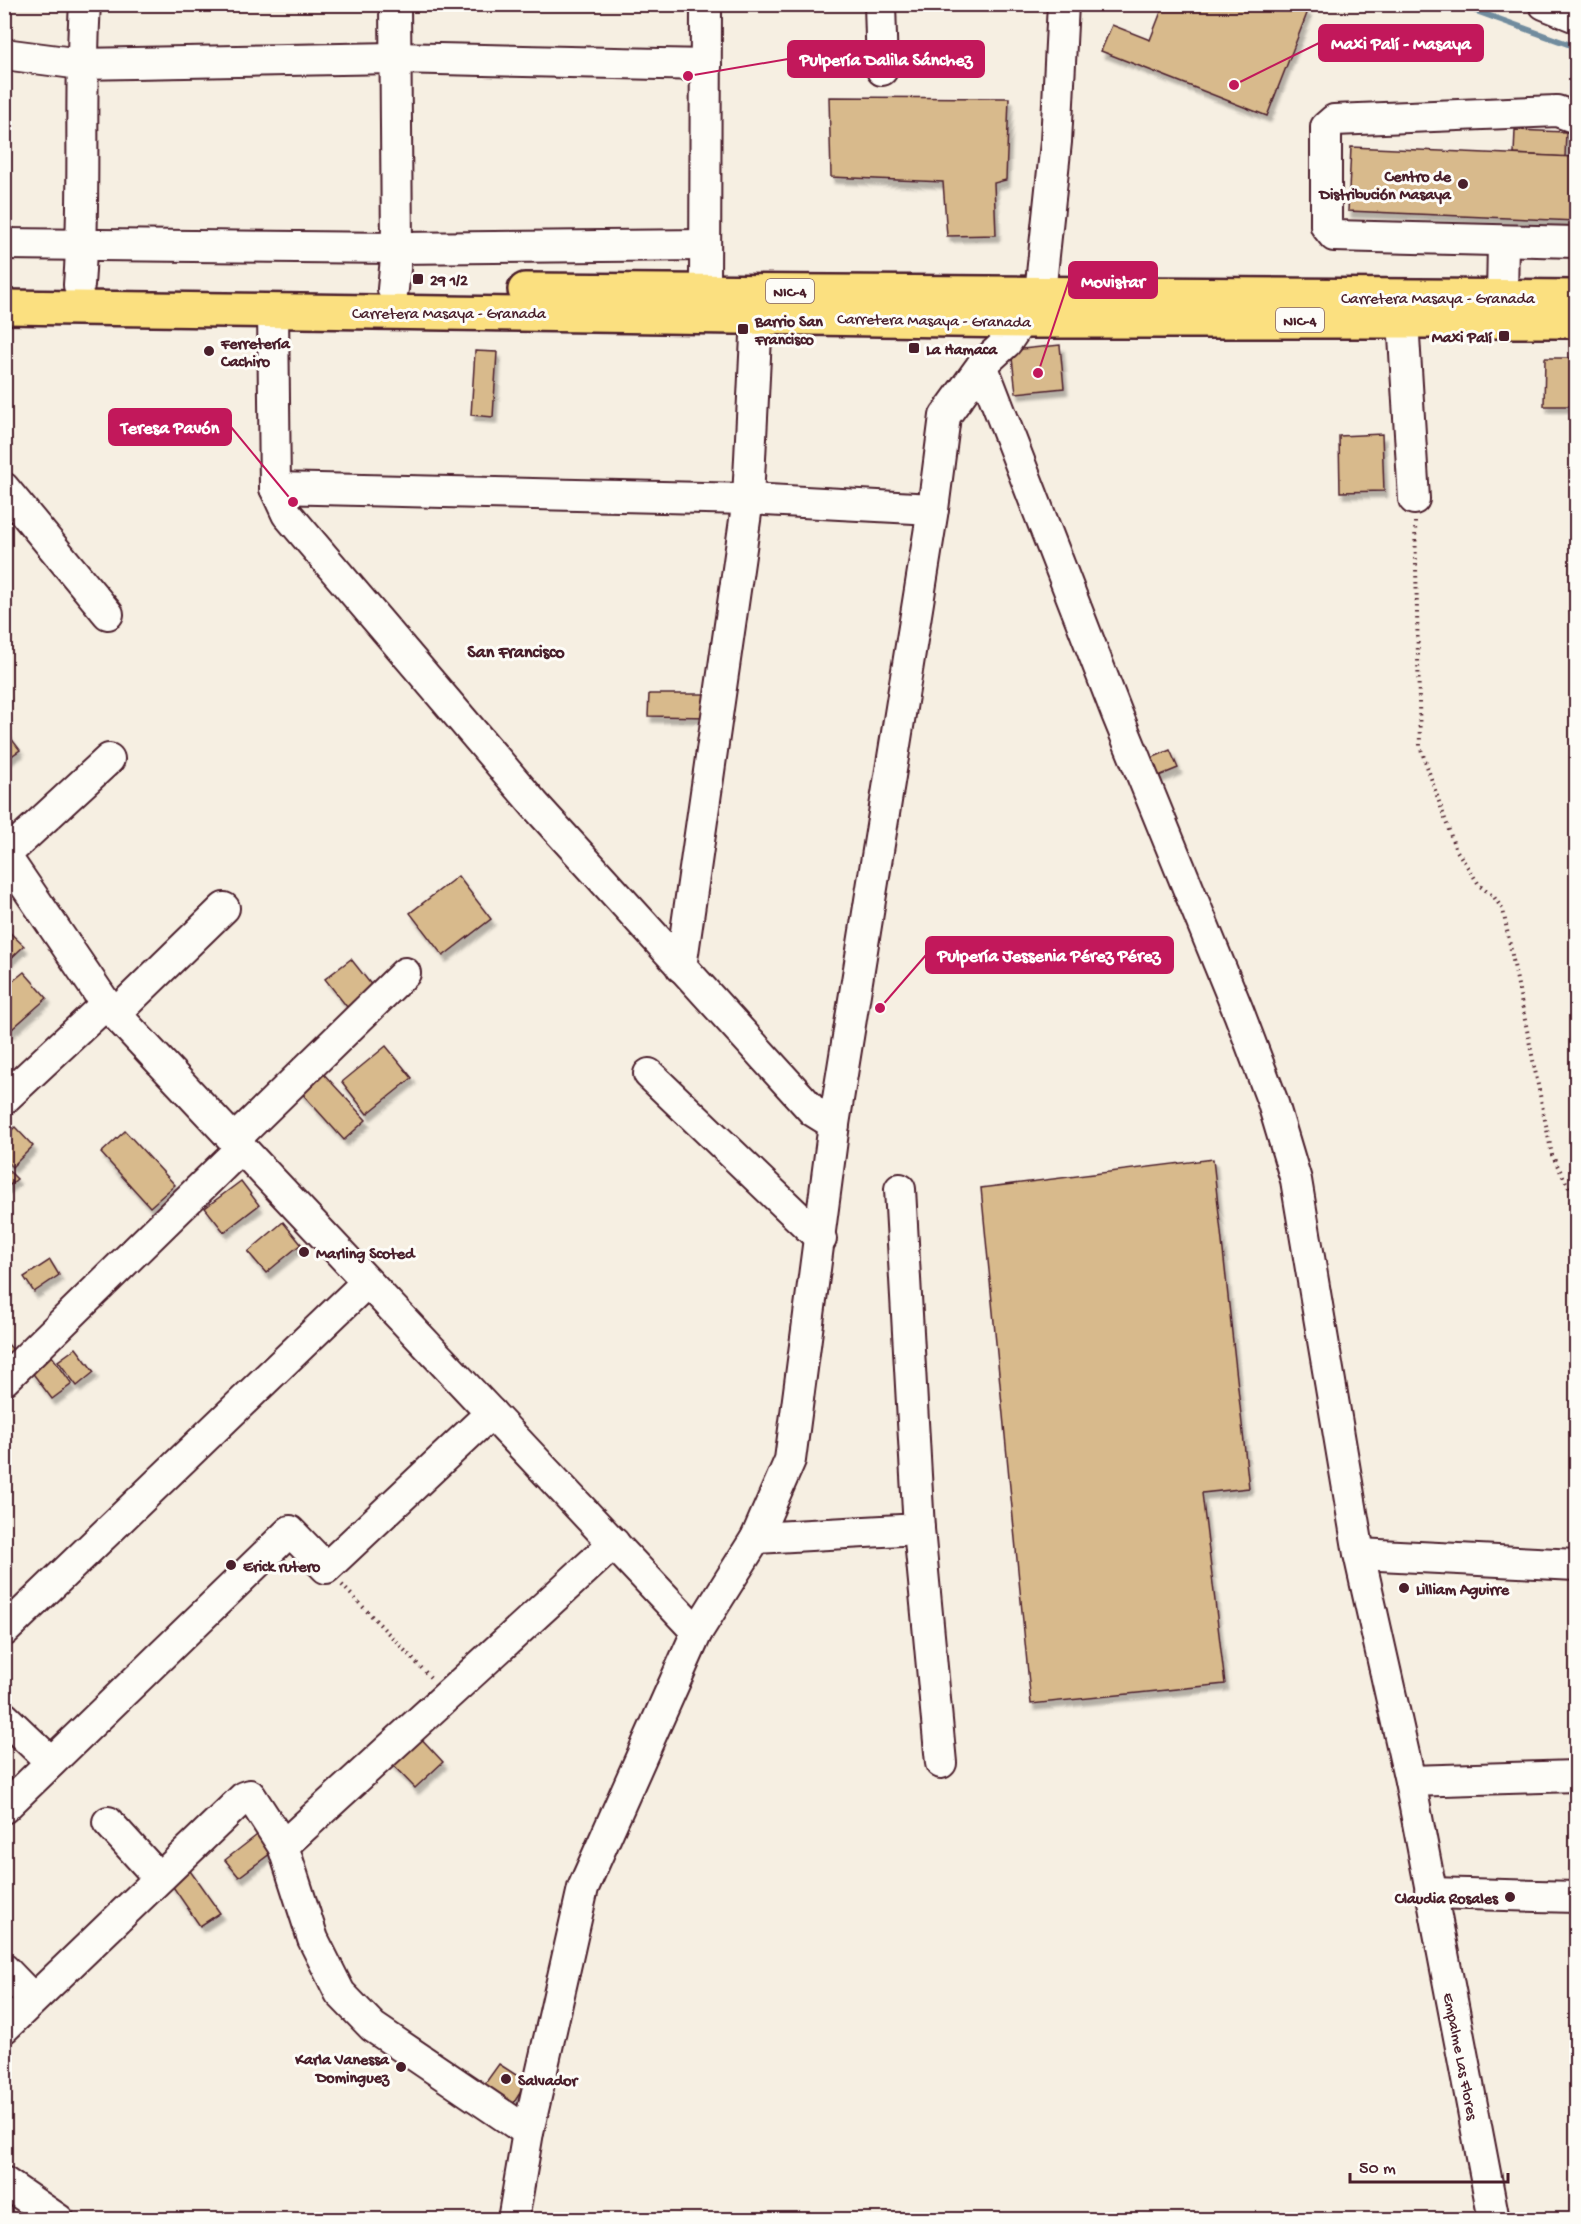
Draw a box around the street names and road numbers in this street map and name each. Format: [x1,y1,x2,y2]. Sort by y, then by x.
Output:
road number: NIC-4 [766,279,814,303]
street label: Carretera Masaya - Granada [1341,291,1536,310]
street label: Carretera Masaya - Granada [352,306,547,325]
road number: NIC-4 [1276,308,1324,332]
street label: Carretera Masaya - Granada [837,311,1032,334]
street label: Empalme Las Flores [1437,1991,1480,2123]

